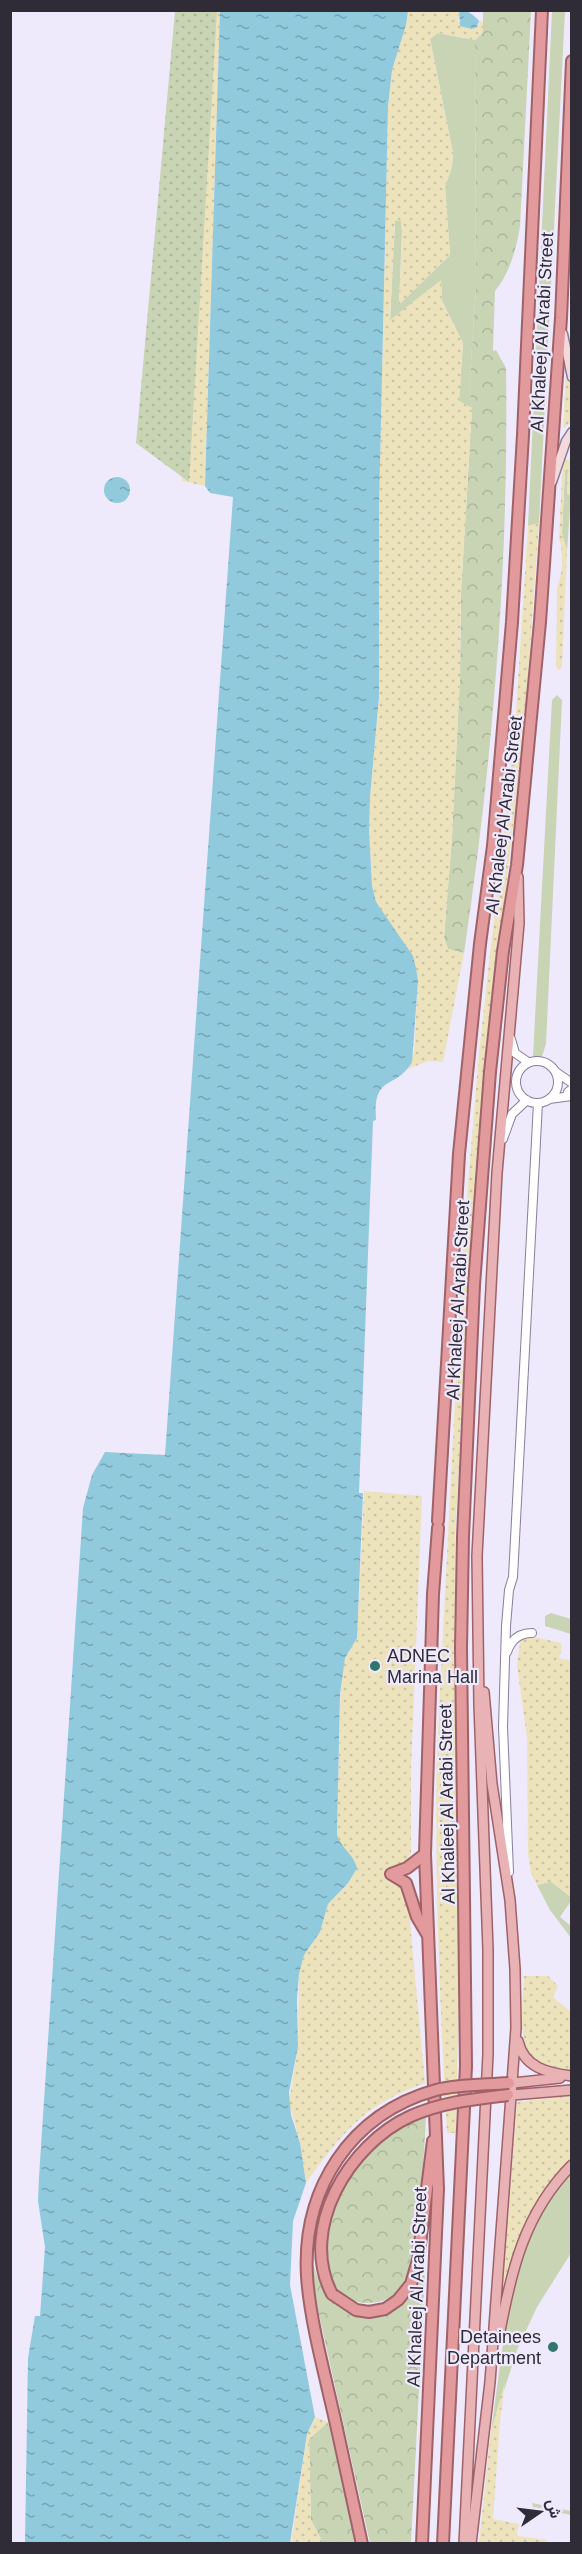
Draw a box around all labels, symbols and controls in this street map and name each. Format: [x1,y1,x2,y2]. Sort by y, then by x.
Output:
street label: Al Khaleej Al Arabi Street [527,232,557,432]
street label: Al Khaleej Al Arabi Street [482,714,526,916]
street label: Al Khaleej Al Arabi Street [443,1200,473,1400]
place label: ADNEC Marina Hall [387,1646,478,1687]
marker: ADNEC Marina Hall [368,1659,382,1673]
street label: Al Khaleej Al Arabi Street [435,1704,459,1904]
street label: Al Khaleej Al Arabi Street [404,2187,430,2387]
place label: Detainees Department [447,2327,541,2368]
marker: Detainees Department [546,2340,560,2354]
north arrow [510,2482,570,2542]
text: ش [543,2497,565,2520]

